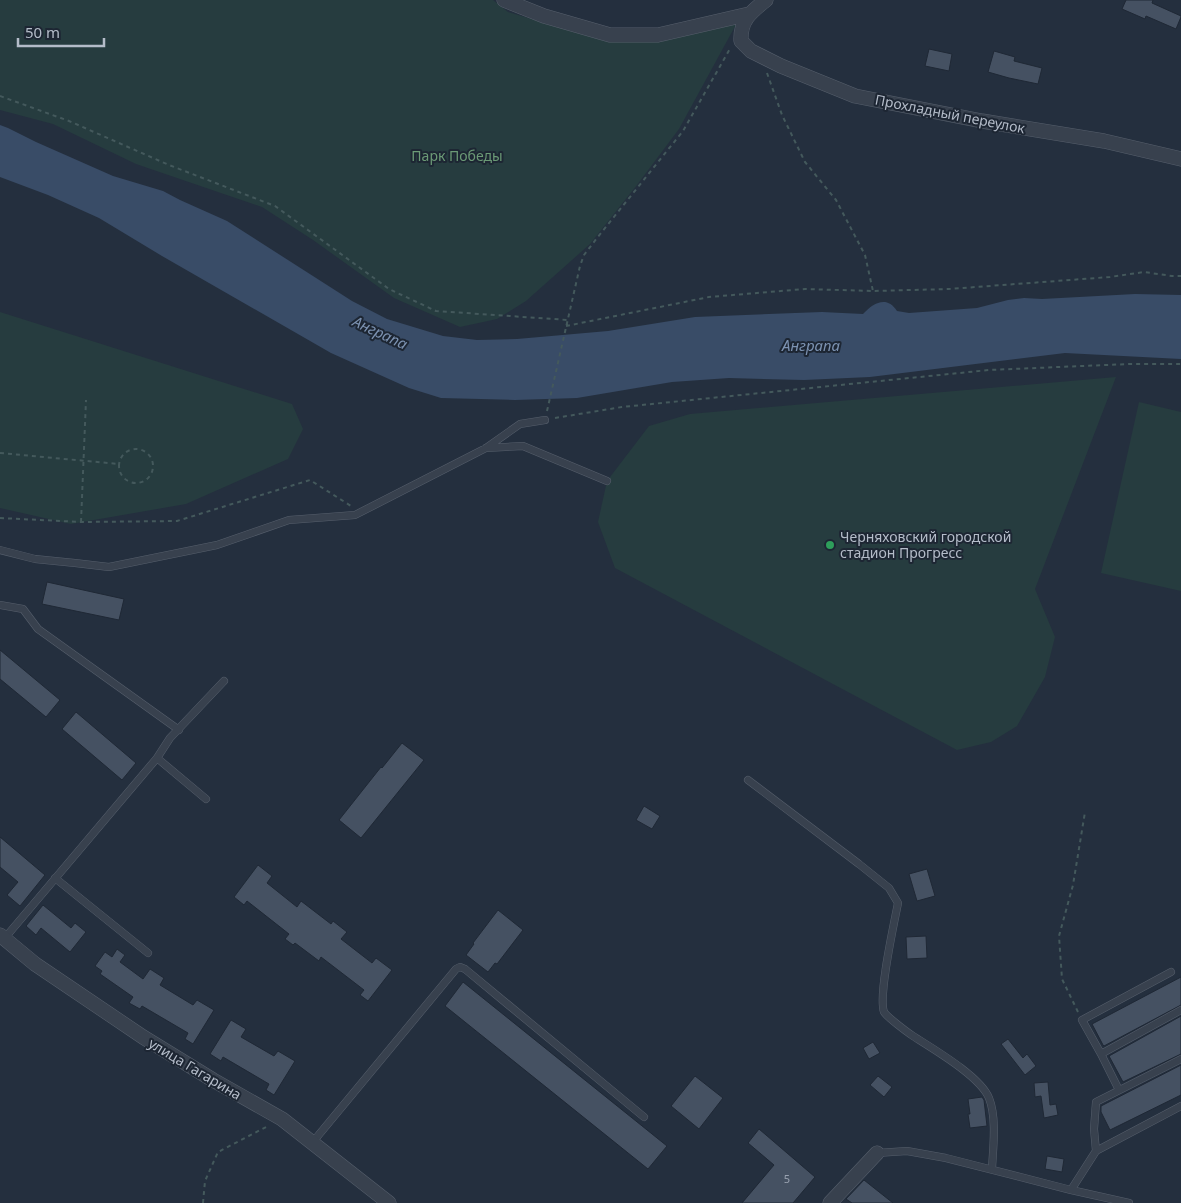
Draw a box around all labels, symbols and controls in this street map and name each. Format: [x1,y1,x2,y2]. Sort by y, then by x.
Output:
scale bar [18,15,104,47]
text: 50 m [25,22,60,42]
street label: Прохладный переулок [873,90,1027,137]
park label: Парк Победы [411,146,503,165]
water label: Анграпа [349,310,411,354]
water label: Анграпа [781,335,841,355]
place label: Черняховский городской стадион Прогресс [840,527,1011,562]
marker: Черняховский городской стадион Прогресс [824,539,836,551]
street label: улица Гагарина [145,1033,245,1104]
house number: 5 [784,1171,790,1186]

